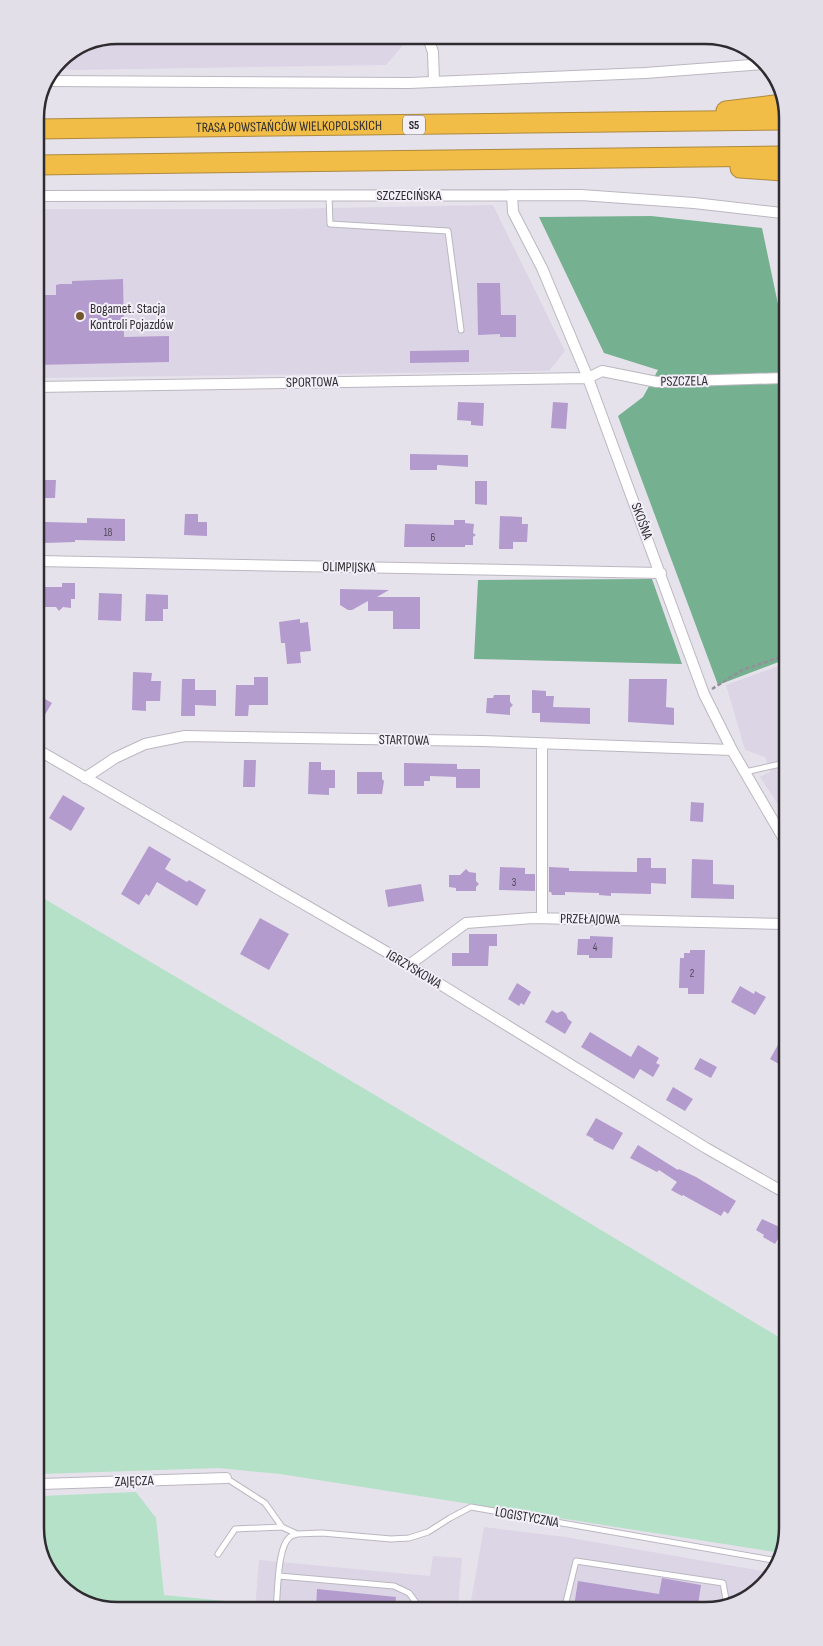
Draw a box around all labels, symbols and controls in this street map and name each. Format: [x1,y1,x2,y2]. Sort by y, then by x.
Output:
street label: TRASA POWSTAŃCÓW WIELKOPOLSKICH [196,116,382,136]
road number: S5 [403,116,425,134]
street label: SZCZECIŃSKA [377,187,442,204]
place label: Bogamet. Stacja Kontroli Pojazdów [90,300,174,333]
marker: Bogamet. Stacja Kontroli Pojazdów [74,310,86,322]
street label: PSZCZELA [660,372,709,390]
street label: SPORTOWA [286,373,339,391]
street label: SKOŚNA [627,500,657,543]
house number: 18 [104,526,113,539]
house number: 6 [431,531,436,544]
street label: OLIMPIJSKA [322,558,377,576]
street label: STARTOWA [379,731,430,749]
house number: 3 [512,876,517,889]
street label: PRZEŁAJOWA [560,910,621,928]
house number: 4 [593,941,598,954]
street label: IGRZYSKOWA [383,946,446,993]
house number: 2 [690,967,695,980]
street label: ZAJĘCZA [114,1472,155,1490]
street label: LOGISTYCZNA [494,1503,561,1531]

